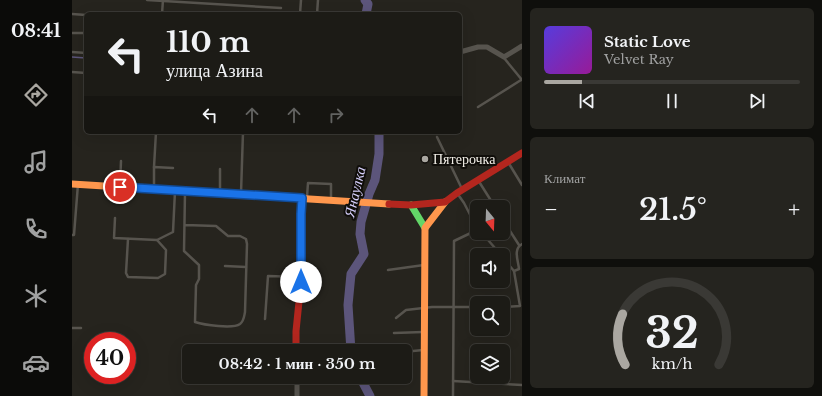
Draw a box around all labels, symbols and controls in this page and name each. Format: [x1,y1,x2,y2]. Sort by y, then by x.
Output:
text: 08:41 [11,20,61,42]
text: 110 m [166,25,250,60]
icon: left [100,28,152,80]
text: Static Love [604,32,690,51]
text: Velvet Ray [604,51,674,68]
text: улица Азина [166,60,263,82]
icon: directions [22,81,50,109]
icon: previous [576,90,598,112]
icon: pause [661,90,683,112]
icon: next [746,90,768,112]
icon: left [199,104,221,126]
icon: ahead [241,104,263,126]
icon: ahead [283,104,305,126]
icon: right [325,104,347,126]
icon: music [22,148,50,176]
place label: Пятерочка [433,150,496,168]
marker: Пятерочка [420,154,430,164]
water label: Янаулка [339,165,370,220]
pin [103,170,137,204]
text: Климат [544,170,585,187]
icon: arrive [109,176,131,198]
text: 21.5° [639,191,707,228]
text: − [544,196,558,223]
text: + [788,196,800,223]
north arrow [470,200,510,240]
map controls [470,200,510,384]
icon: phone [22,215,50,243]
button: sound [470,248,510,288]
position arrow [280,261,322,303]
icon: climate [22,282,50,310]
button: search [470,296,510,336]
text: 32 [645,308,699,359]
speed limit sign: 40 [84,332,136,384]
button: layers [470,344,510,384]
icon: car [22,349,50,377]
text: 08:42 · 1 мин · 350 m [219,354,375,373]
text: km/h [652,355,692,373]

